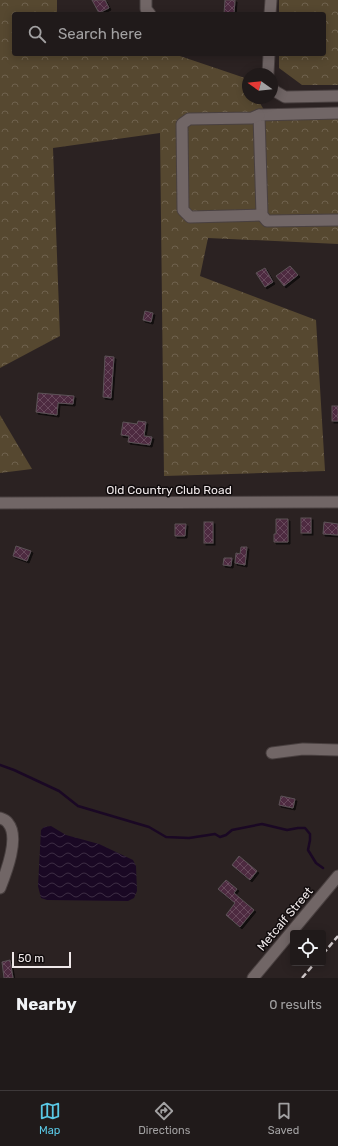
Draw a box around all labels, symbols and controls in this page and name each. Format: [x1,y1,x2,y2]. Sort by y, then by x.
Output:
search box [12,12,326,56]
icon: search [26,23,48,45]
text: Search here [58,25,142,43]
north arrow [242,68,278,104]
street label: Old Country Club Road [106,483,232,497]
street label: Metcalf Street [254,884,316,954]
map controls [290,930,326,966]
button: locate [290,930,326,966]
scale bar [12,950,71,969]
text: 50 m [18,952,44,965]
text: Nearby [16,994,77,1014]
text: 0 results [269,997,322,1012]
tab: Map [39,1100,61,1137]
tab: Directions [138,1100,190,1137]
tab: Saved [268,1100,299,1137]

